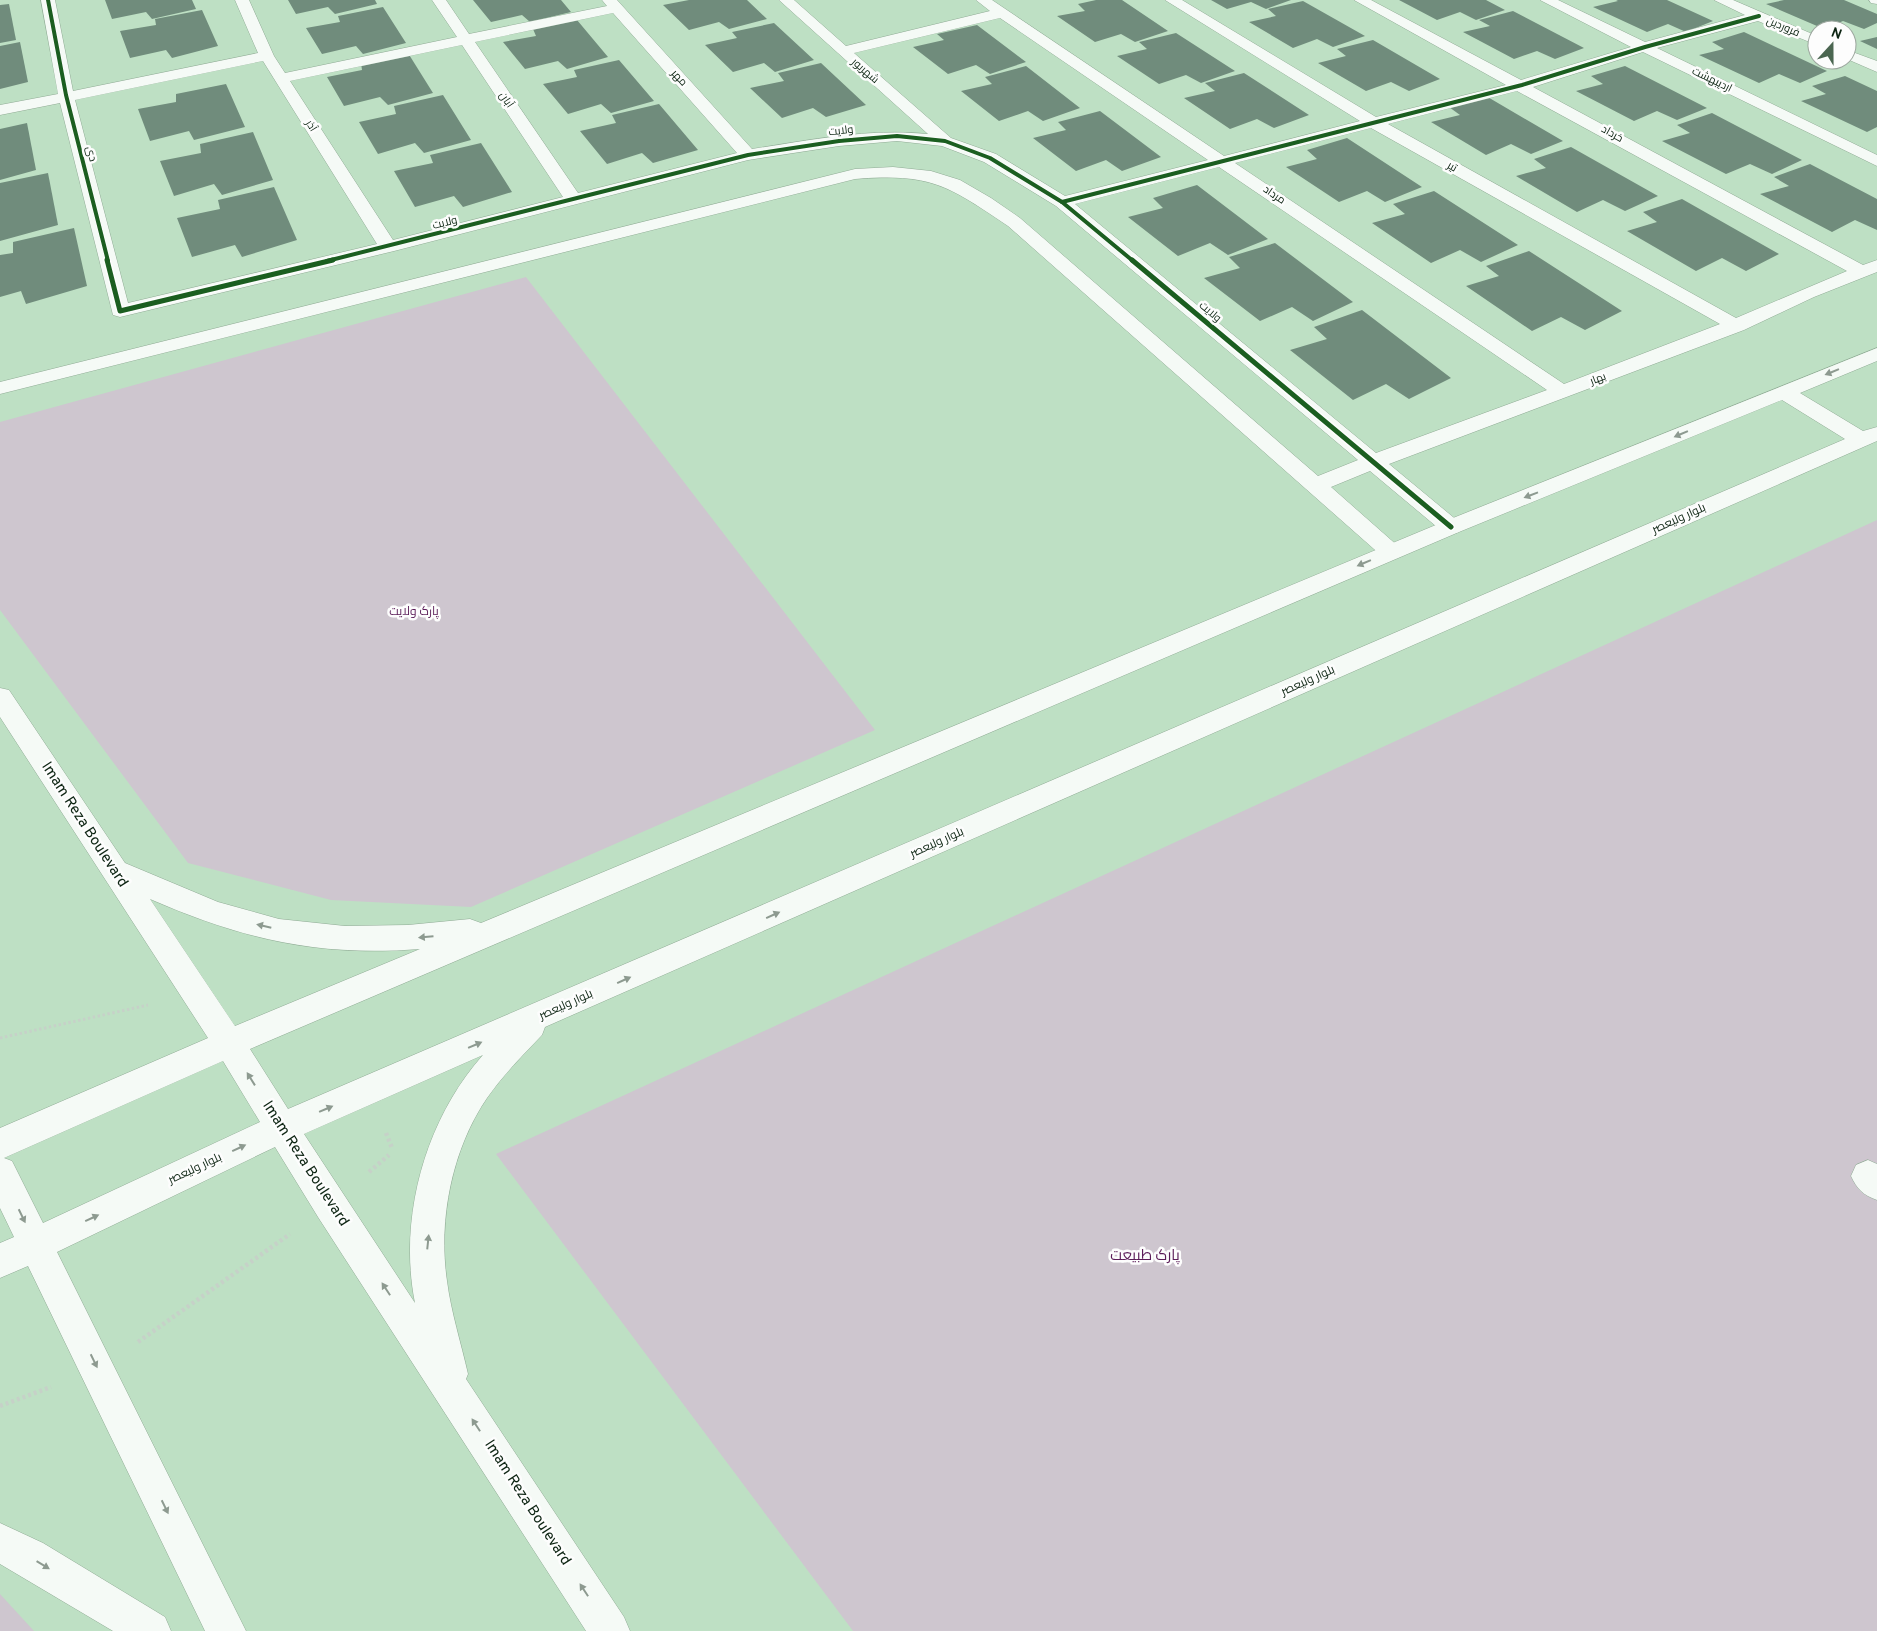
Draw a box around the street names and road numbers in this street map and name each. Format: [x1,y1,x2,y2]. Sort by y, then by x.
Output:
street label: فروردین [1764,14,1802,40]
street label: شهریور [848,55,882,87]
street label: اردیبهشت [1690,64,1734,96]
street label: مهر [667,66,690,89]
street label: آبان [496,89,516,111]
street label: آذر [302,117,320,134]
street label: خرداد [1599,122,1625,146]
street label: ولایت [828,123,854,139]
street label: دی [82,145,100,163]
street label: تیر [1444,158,1460,175]
street label: مرداد [1260,182,1288,208]
street label: ولایت [431,213,459,233]
street label: ولایت [1196,299,1224,325]
street label: بهار [1587,370,1608,389]
street label: بلوار ولیعصر [1649,500,1709,538]
street label: بلوار ولیعصر [1278,662,1338,700]
street label: Imam Reza Boulevard [36,759,132,891]
street label: بلوار ولیعصر [907,824,967,862]
street label: بلوار ولیعصر [536,986,596,1024]
street label: Imam Reza Boulevard [257,1098,353,1230]
street label: بلوار ولیعصر [165,1150,224,1189]
street label: Imam Reza Boulevard [479,1437,575,1569]

